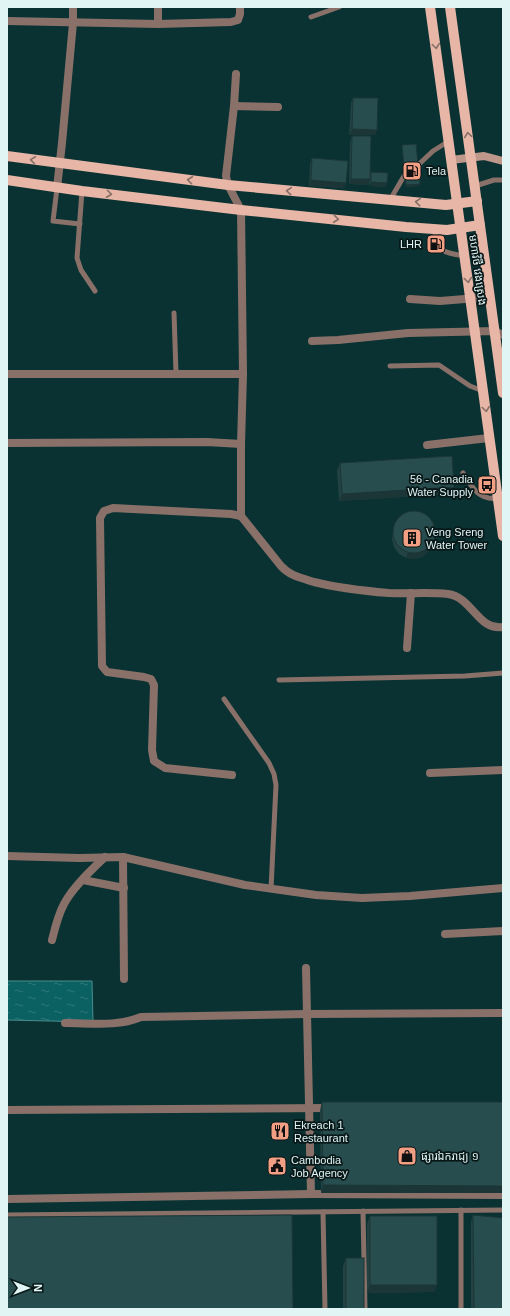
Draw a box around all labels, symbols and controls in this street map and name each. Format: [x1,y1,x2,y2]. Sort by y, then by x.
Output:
one-way arrow [431,43,440,49]
one-way arrow [464,131,473,138]
one-way arrow [30,156,37,165]
fuel station icon: Tela [401,160,423,182]
place label: Tela [426,165,447,177]
one-way arrow [187,176,193,185]
one-way arrow [286,186,292,195]
one-way arrow [106,189,112,198]
one-way arrow [415,198,421,207]
one-way arrow [333,215,339,224]
fuel station icon: LHR [425,233,447,255]
street label: មហាវិថី វេងស្រេង [466,234,490,306]
place label: LHR [400,238,422,250]
one-way arrow [463,277,472,284]
one-way arrow [481,406,490,412]
place label: 56 - Canadia Water Supply [407,473,474,498]
bus stop icon: 56 - Canadia Water Supply [476,474,498,496]
place label: Veng Sreng Water Tower [426,526,487,551]
building icon: Veng Sreng Water Tower [401,527,423,549]
place label: Ekreach 1 Restaurant [294,1119,348,1144]
restaurant icon: Ekreach 1 Restaurant [269,1120,291,1142]
shop icon: ផ្សារឯករាជ្យ ១ [396,1145,418,1167]
place label: ផ្សារឯករាជ្យ ១ [421,1150,479,1163]
place label: Cambodia Job Agency [291,1154,348,1179]
public building icon: Cambodia Job Agency [266,1155,288,1177]
north arrow [8,1268,48,1308]
text: N [32,1284,44,1292]

